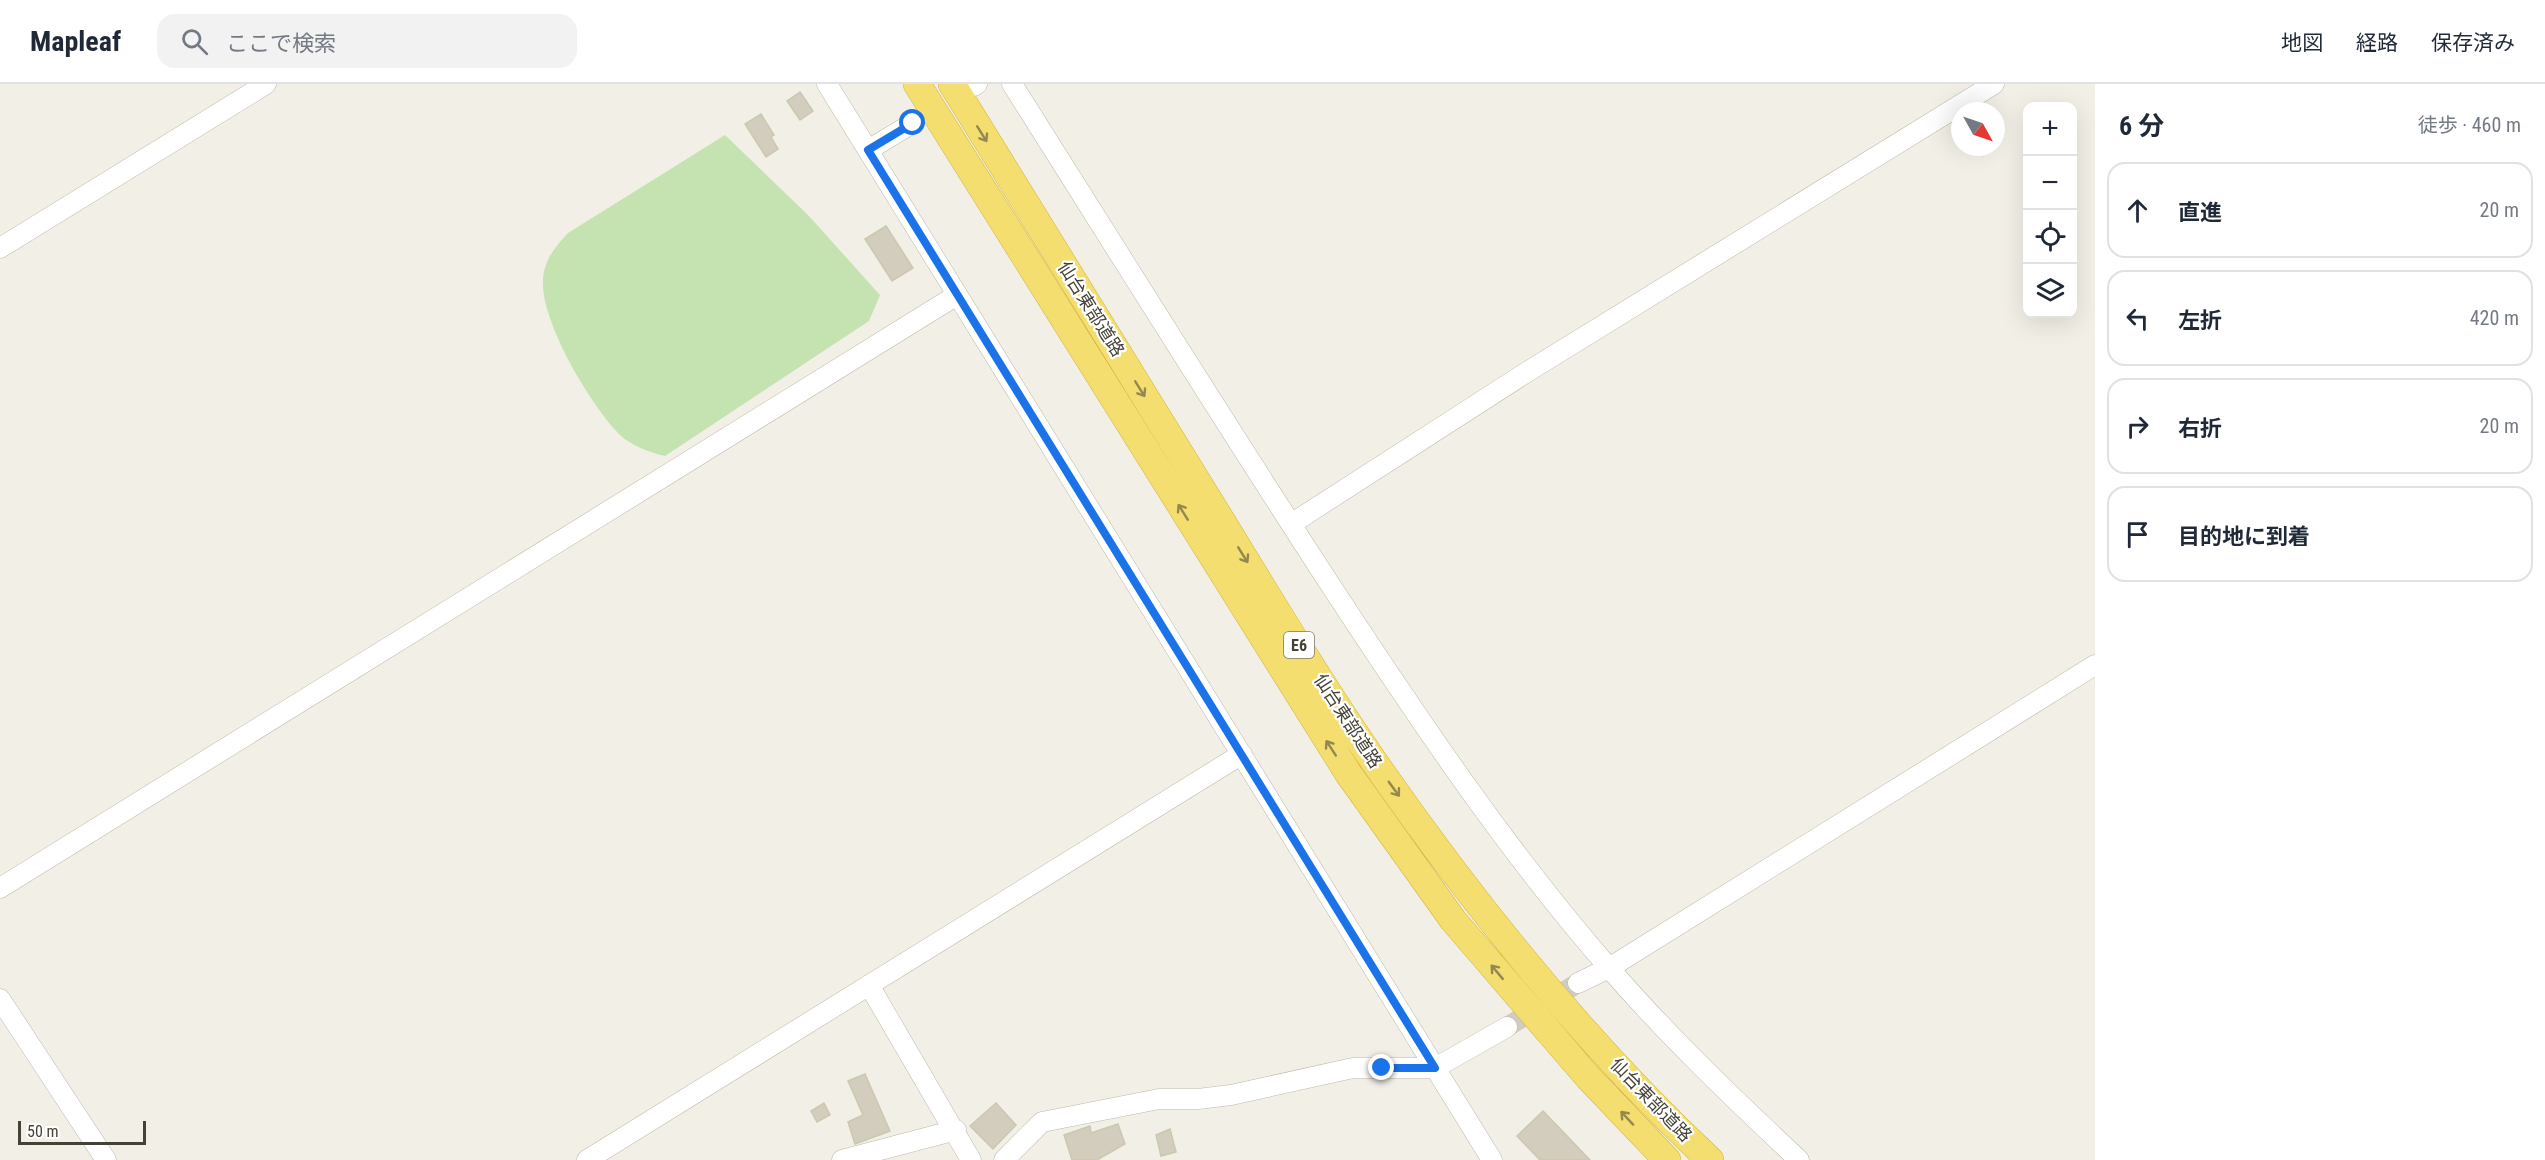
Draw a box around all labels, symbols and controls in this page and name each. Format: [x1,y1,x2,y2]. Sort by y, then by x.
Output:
search box [157,14,577,68]
text: Mapleaf [30,25,121,58]
icon: search [178,25,211,58]
text: ここで検索 [226,31,336,56]
text: 地図 [2281,31,2323,55]
text: 経路 [2356,31,2398,55]
text: 保存済み [2431,31,2515,55]
north arrow [1951,102,2005,156]
map controls [2023,102,2077,318]
button: + [2023,102,2077,156]
route start [899,109,925,135]
text: 6 分 [2119,111,2164,141]
text: 徒歩 · 460 m [2418,113,2521,137]
one-way arrow [977,125,989,142]
button: − [2023,156,2077,210]
icon: ahead [2121,194,2154,227]
text: 20 m [2480,198,2519,222]
text: 直進 [2178,200,2222,225]
button: locate [2023,210,2077,264]
street label: 仙台東部道路 [1054,257,1129,360]
button: layers [2023,264,2077,318]
icon: left [2121,302,2154,335]
text: 420 m [2470,306,2519,330]
text: 左折 [2178,308,2222,333]
one-way arrow [1135,380,1147,397]
icon: right [2121,410,2154,443]
text: 20 m [2480,414,2519,438]
text: 右折 [2178,416,2222,441]
one-way arrow [1176,503,1189,520]
icon: arrive [2121,518,2154,551]
text: 目的地に到着 [2178,524,2310,549]
one-way arrow [1237,546,1249,563]
road number: E6 [1284,632,1314,658]
street label: 仙台東部道路 [1310,670,1387,772]
one-way arrow [1325,739,1338,756]
one-way arrow [1388,780,1400,797]
one-way arrow [1490,964,1503,980]
route end [1368,1054,1394,1080]
street label: 仙台東部道路 [1606,1054,1696,1146]
one-way arrow [1619,1110,1634,1125]
scale bar [18,1118,146,1146]
text: 50 m [27,1122,59,1141]

